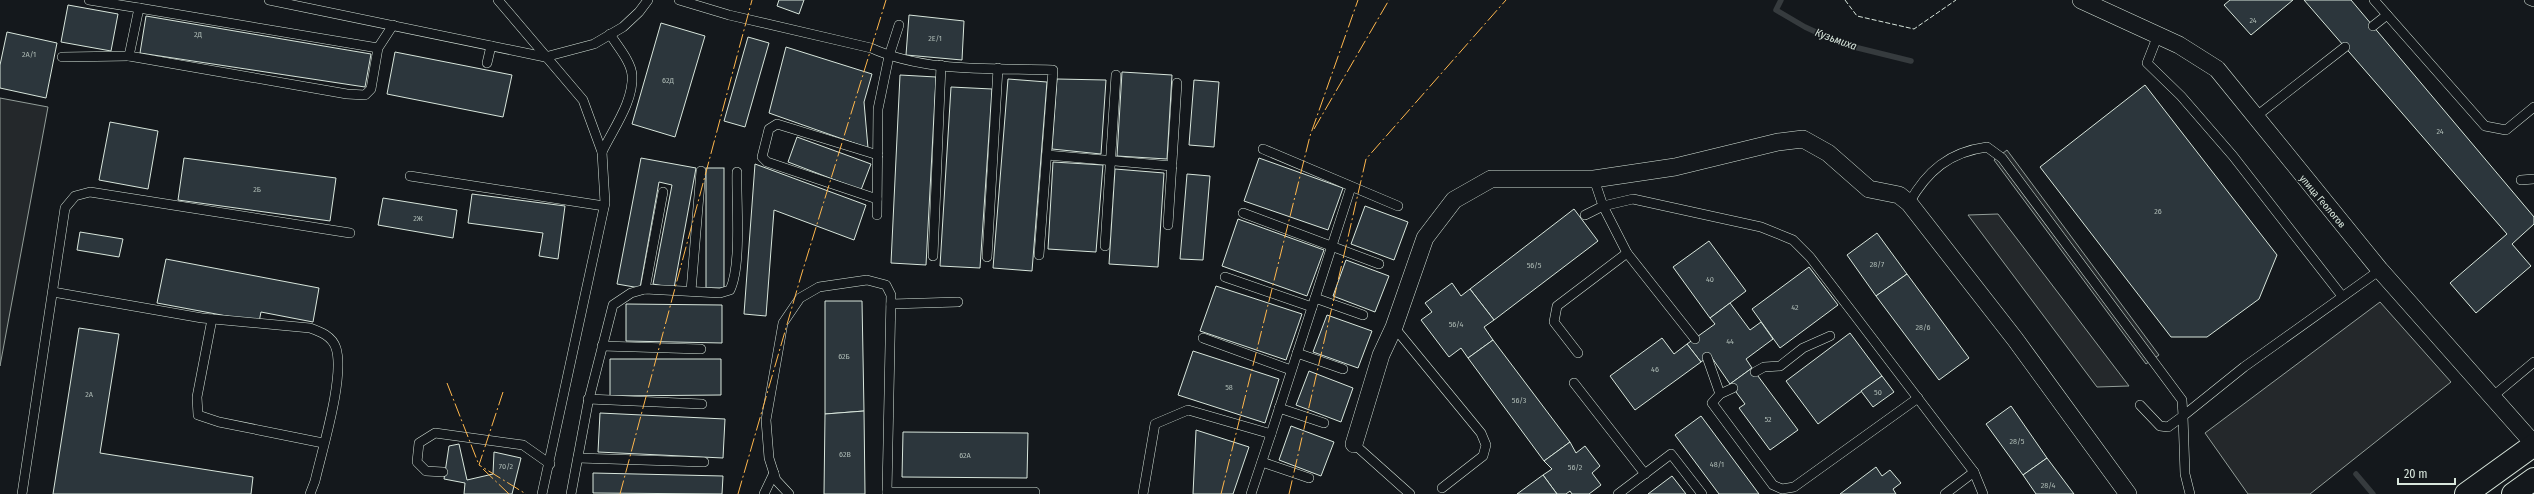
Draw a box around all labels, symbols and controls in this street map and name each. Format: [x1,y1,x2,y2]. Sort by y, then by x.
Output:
house number: 24 [2249,16,2257,25]
water label: Кузьмиха [1813,26,1859,53]
house number: 2Д [194,30,203,39]
house number: 2Е/1 [928,34,942,43]
house number: 2А/1 [22,50,36,59]
house number: 62Д [662,76,674,85]
house number: 24 [2436,127,2444,136]
street label: улица Геологов [2297,173,2348,231]
house number: 2Б [253,185,261,194]
house number: 26 [2154,207,2162,216]
house number: 2Ж [413,214,423,223]
house number: 28/7 [1870,260,1885,269]
house number: 56/5 [1527,261,1542,270]
house number: 40 [1706,275,1714,284]
house number: 42 [1791,303,1799,312]
house number: 56/4 [1449,320,1463,329]
house number: 28/6 [1916,323,1931,332]
house number: 44 [1726,337,1734,346]
house number: 62Б [838,352,850,361]
house number: 46 [1651,365,1659,374]
house number: 58 [1225,383,1233,392]
house number: 50 [1874,388,1882,397]
house number: 2А [85,390,94,399]
house number: 56/3 [1512,396,1527,405]
house number: 52 [1764,415,1772,424]
house number: 28/5 [2010,437,2025,446]
house number: 62В [839,450,852,459]
house number: 62А [959,451,972,460]
house number: 48/1 [1710,460,1724,469]
scale bar [2398,460,2455,486]
house number: 70/2 [499,462,514,471]
house number: 56/2 [1568,463,1583,472]
text: 20 m [2404,467,2428,481]
house number: 28/4 [2041,481,2055,490]

